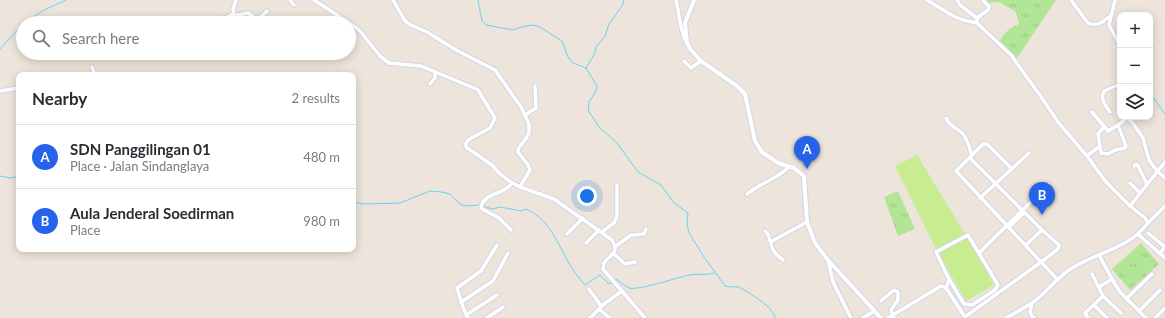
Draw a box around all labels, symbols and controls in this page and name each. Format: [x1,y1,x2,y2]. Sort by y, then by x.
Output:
map controls [1117,12,1153,120]
button: + [1117,12,1153,48]
search box [16,16,356,60]
icon: search [30,27,52,49]
text: Search here [62,29,139,47]
button: − [1117,48,1153,84]
button: layers [1117,84,1153,120]
text: Nearby [32,88,87,109]
text: 2 results [292,90,340,106]
pin: A [794,136,820,169]
text: SDN Panggilingan 01 [70,140,211,158]
text: A [40,149,50,165]
text: 480 m [303,149,340,165]
text: Place · Jalan Sindanglaya [70,158,209,174]
pin: B [1029,182,1055,215]
your location [577,186,597,206]
text: Aula Jenderal Soedirman [70,204,234,222]
text: B [41,213,49,229]
text: 980 m [303,213,340,229]
text: Place [70,222,100,238]

